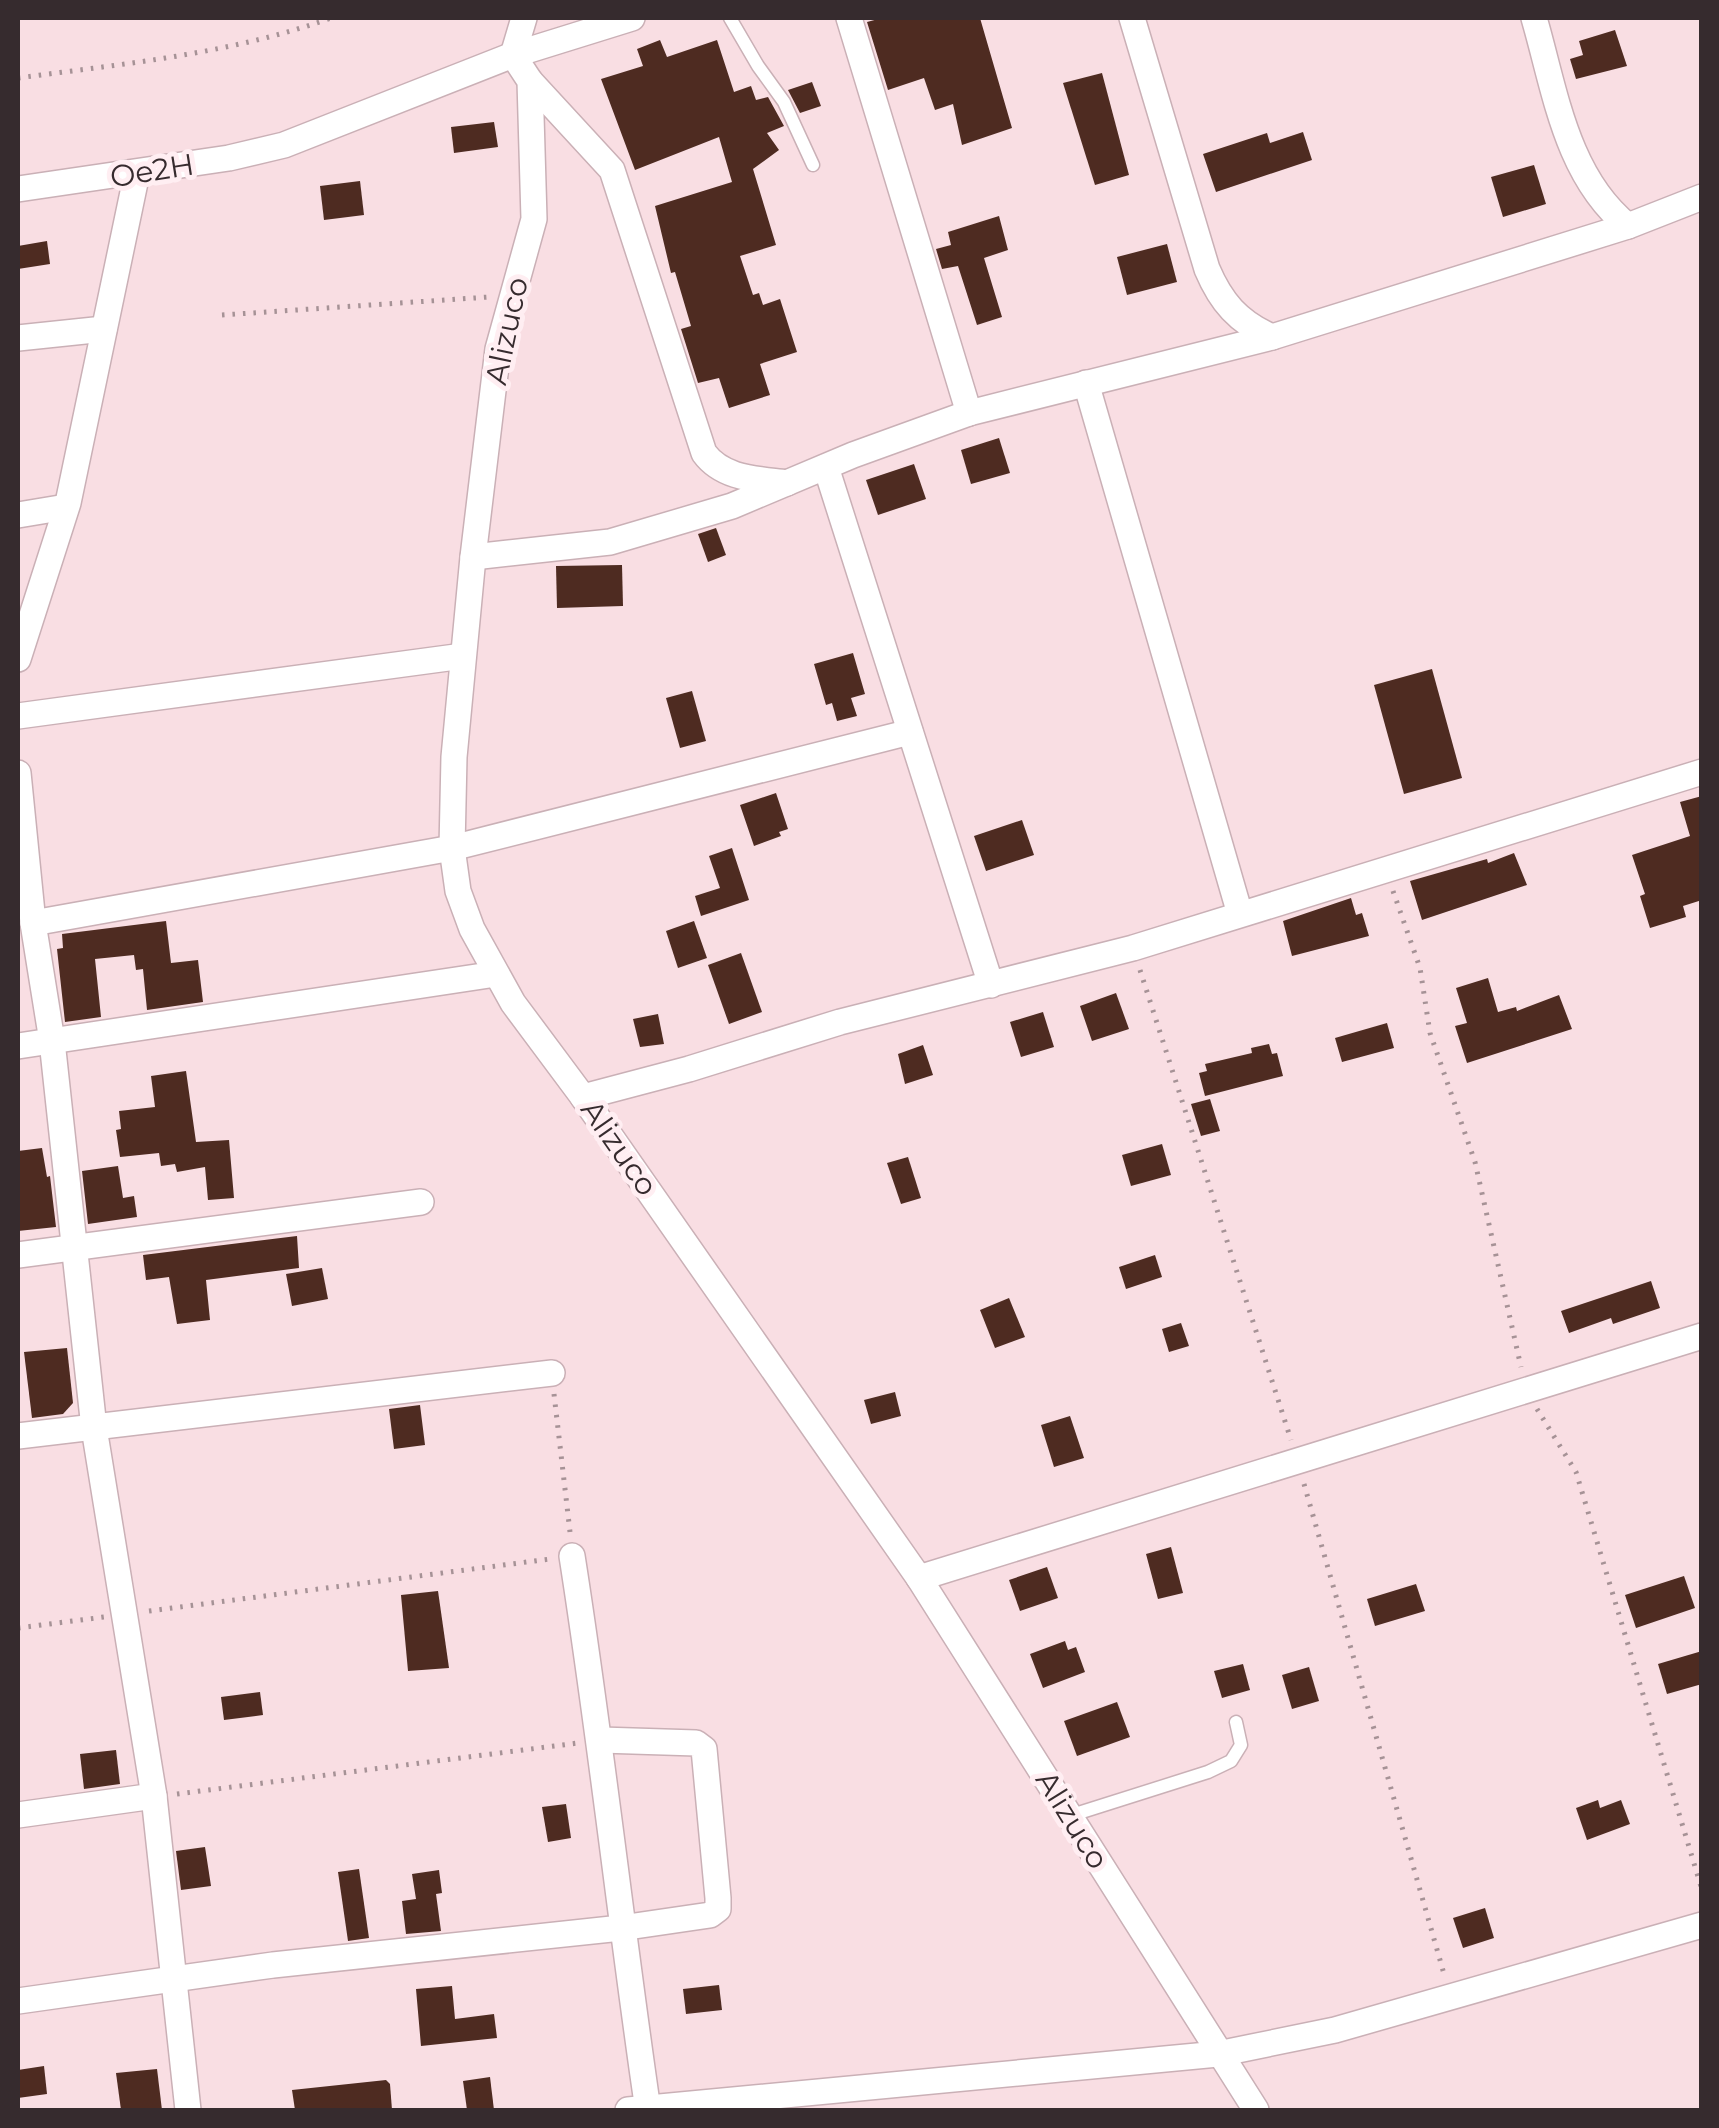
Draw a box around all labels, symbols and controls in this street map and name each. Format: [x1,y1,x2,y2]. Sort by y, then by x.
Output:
street label: Oe2H [107,146,197,195]
street label: Alizuco [477,274,536,388]
street label: Alizuco [573,1093,666,1203]
street label: Alizuco [1028,1764,1117,1876]

